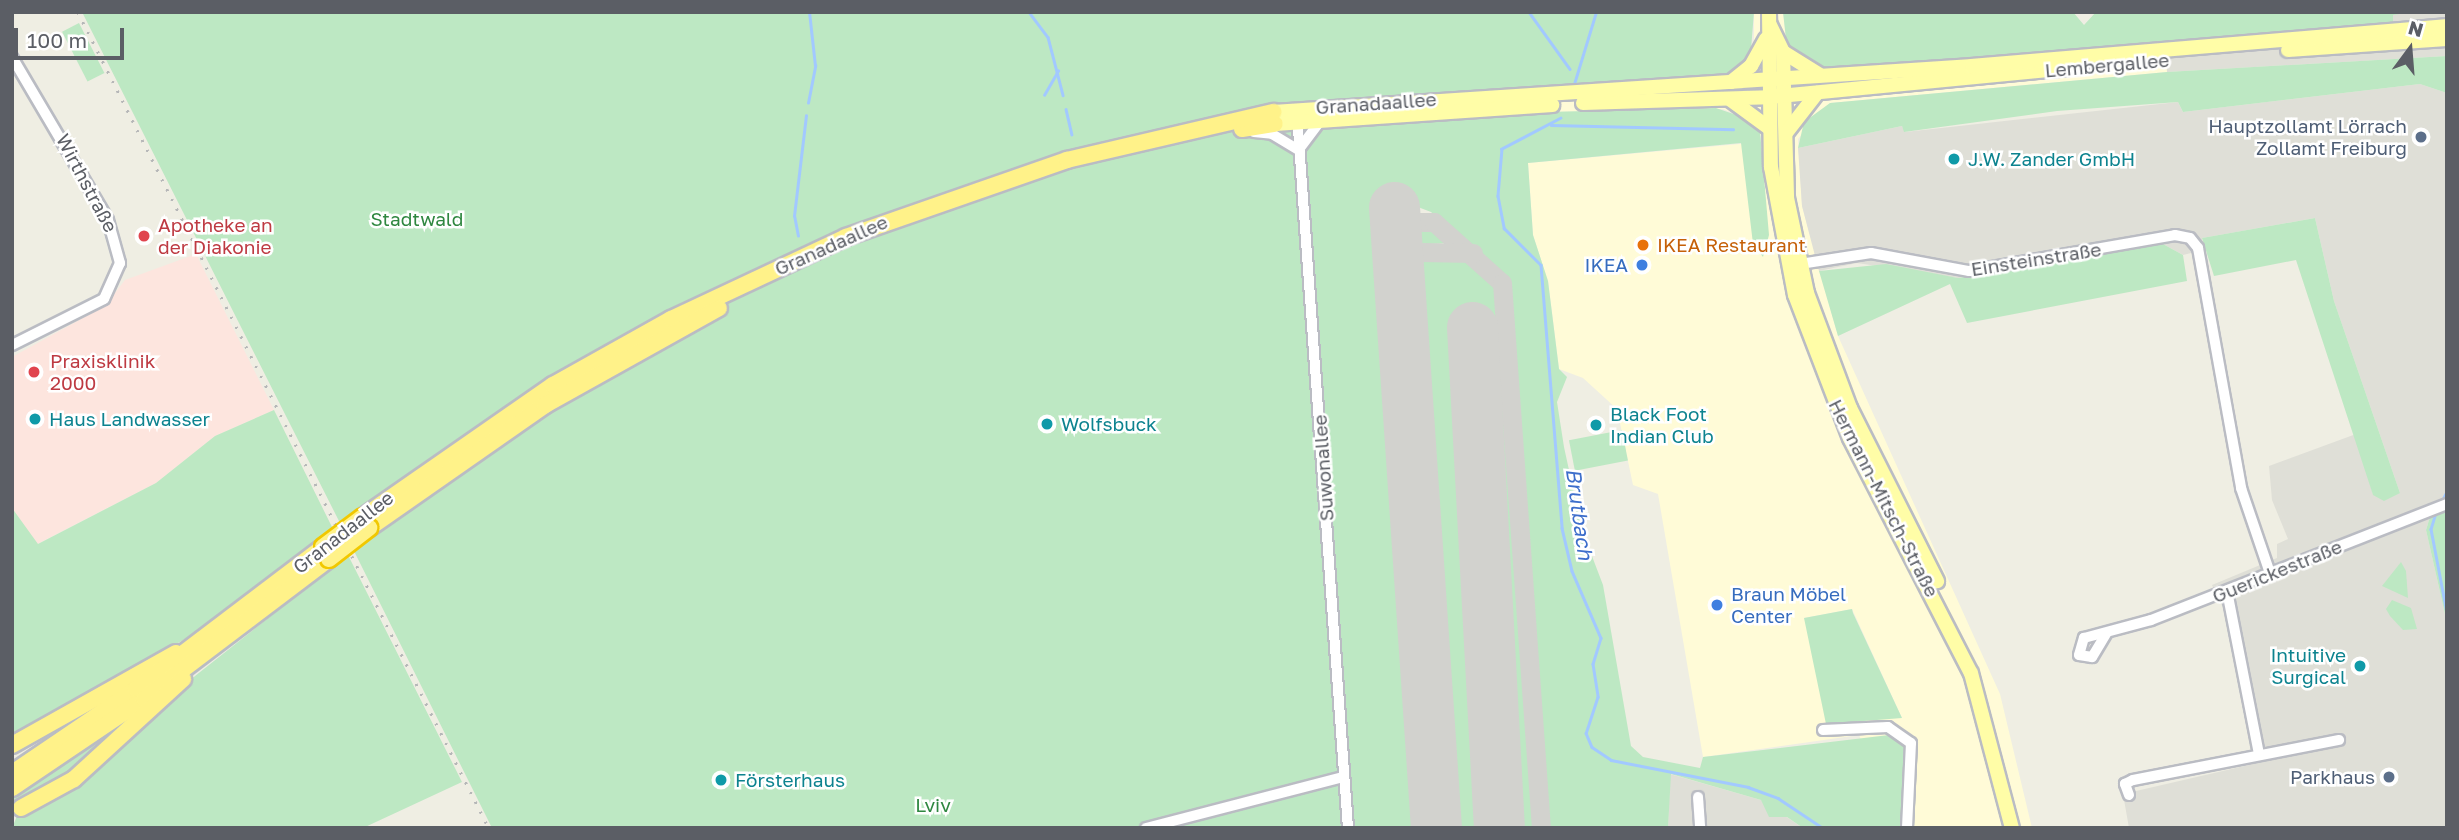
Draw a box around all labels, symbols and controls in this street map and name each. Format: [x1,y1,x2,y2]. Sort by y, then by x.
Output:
scale bar [18,14,128,58]
north arrow [2375,14,2445,84]
text: N [2406,15,2426,41]
text: 100 m [27,27,87,53]
street label: Lembergallee [2044,48,2170,82]
street label: Granadaallee [1315,87,1437,119]
place label: Hauptzollamt Lörrach Zollamt Freiburg [2208,115,2407,159]
marker: Hauptzollamt Lörrach Zollamt Freiburg [2413,129,2429,145]
street label: Wirthstraße [52,130,122,236]
place label: J.W. Zander GmbH [1968,148,2135,170]
marker: J.W. Zander GmbH [1946,151,1962,167]
park label: Stadtwald [371,208,463,230]
street label: Granadaallee [771,210,891,280]
place label: Apotheke an der Diakonie [158,214,273,258]
marker: Apotheke an der Diakonie [136,228,152,244]
place label: IKEA Restaurant [1657,234,1806,256]
marker: IKEA Restaurant [1635,237,1651,253]
street label: Einsteinstraße [1969,237,2103,281]
place label: IKEA [1585,254,1628,276]
marker: IKEA [1634,257,1650,273]
place label: Praxisklinik 2000 [50,350,155,394]
marker: Praxisklinik 2000 [24,362,44,382]
street label: Hermann-Mitsch-Straße [1824,395,1944,601]
place label: Black Foot Indian Club [1610,403,1714,447]
place label: Haus Landwasser [49,408,210,430]
marker: Haus Landwasser [27,411,43,427]
place label: Wolfsbuck [1061,413,1157,435]
street label: Suwonallee [1308,414,1338,522]
marker: Wolfsbuck [1039,416,1055,432]
marker: Black Foot Indian Club [1588,417,1604,433]
water label: Brutbach [1561,466,1599,562]
street label: Granadaallee [288,486,398,578]
street label: Guerickestraße [2209,535,2345,607]
place label: Braun Möbel Center [1731,583,1846,627]
marker: Braun Möbel Center [1709,597,1725,613]
place label: Intuitive Surgical [2270,644,2346,688]
marker: Intuitive Surgical [2352,658,2368,674]
place label: Parkhaus [2290,766,2375,788]
place label: Försterhaus [735,769,845,791]
marker: Parkhaus [2381,769,2397,785]
marker: Försterhaus [713,772,729,788]
park label: Lviv [915,794,951,816]

